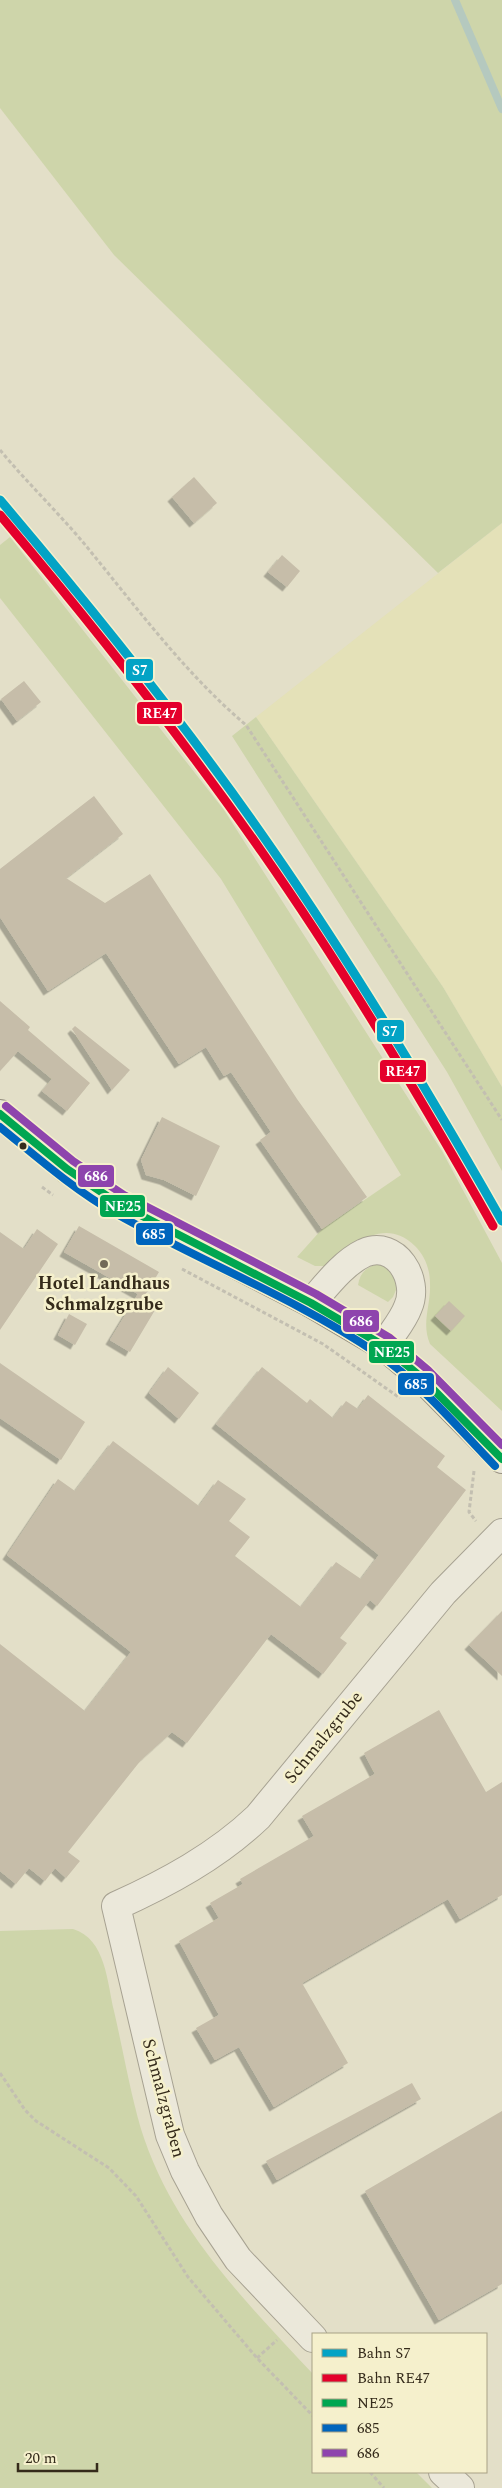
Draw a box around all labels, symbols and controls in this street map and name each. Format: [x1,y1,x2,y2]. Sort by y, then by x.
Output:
line badge: S7 [125,658,154,682]
text: S7 [132,660,148,681]
line badge: RE47 [136,701,183,725]
text: RE47 [142,703,178,724]
line badge: S7 [376,1019,405,1043]
text: S7 [382,1021,398,1042]
line badge: RE47 [379,1059,427,1083]
text: RE47 [385,1061,421,1082]
unlabelled marker [18,1141,28,1151]
line badge: 686 [77,1164,115,1188]
text: 686 [84,1166,108,1187]
line badge: NE25 [99,1194,146,1218]
text: NE25 [105,1196,141,1217]
line badge: 685 [135,1222,174,1246]
text: 685 [142,1224,166,1245]
marker: Hotel Landhaus Schmalzgrube [98,1258,110,1270]
place label: Hotel Landhaus Schmalzgrube [38,1270,170,1318]
line badge: 686 [342,1309,380,1333]
text: 686 [349,1311,373,1332]
line badge: NE25 [368,1340,415,1364]
text: NE25 [374,1342,410,1363]
line badge: 685 [397,1372,435,1396]
text: 685 [404,1374,428,1395]
street label: Schmalzgrube [277,1685,369,1790]
street label: Schmalzgraben [135,2036,192,2161]
legend [312,2333,487,2473]
text: Bahn S7 [357,2342,411,2365]
text: Bahn RE47 [357,2367,430,2390]
text: NE25 [357,2392,394,2415]
text: 685 [357,2417,380,2440]
scale bar [18,2440,96,2472]
text: 686 [357,2442,380,2465]
text: 20 m [25,2447,57,2470]

